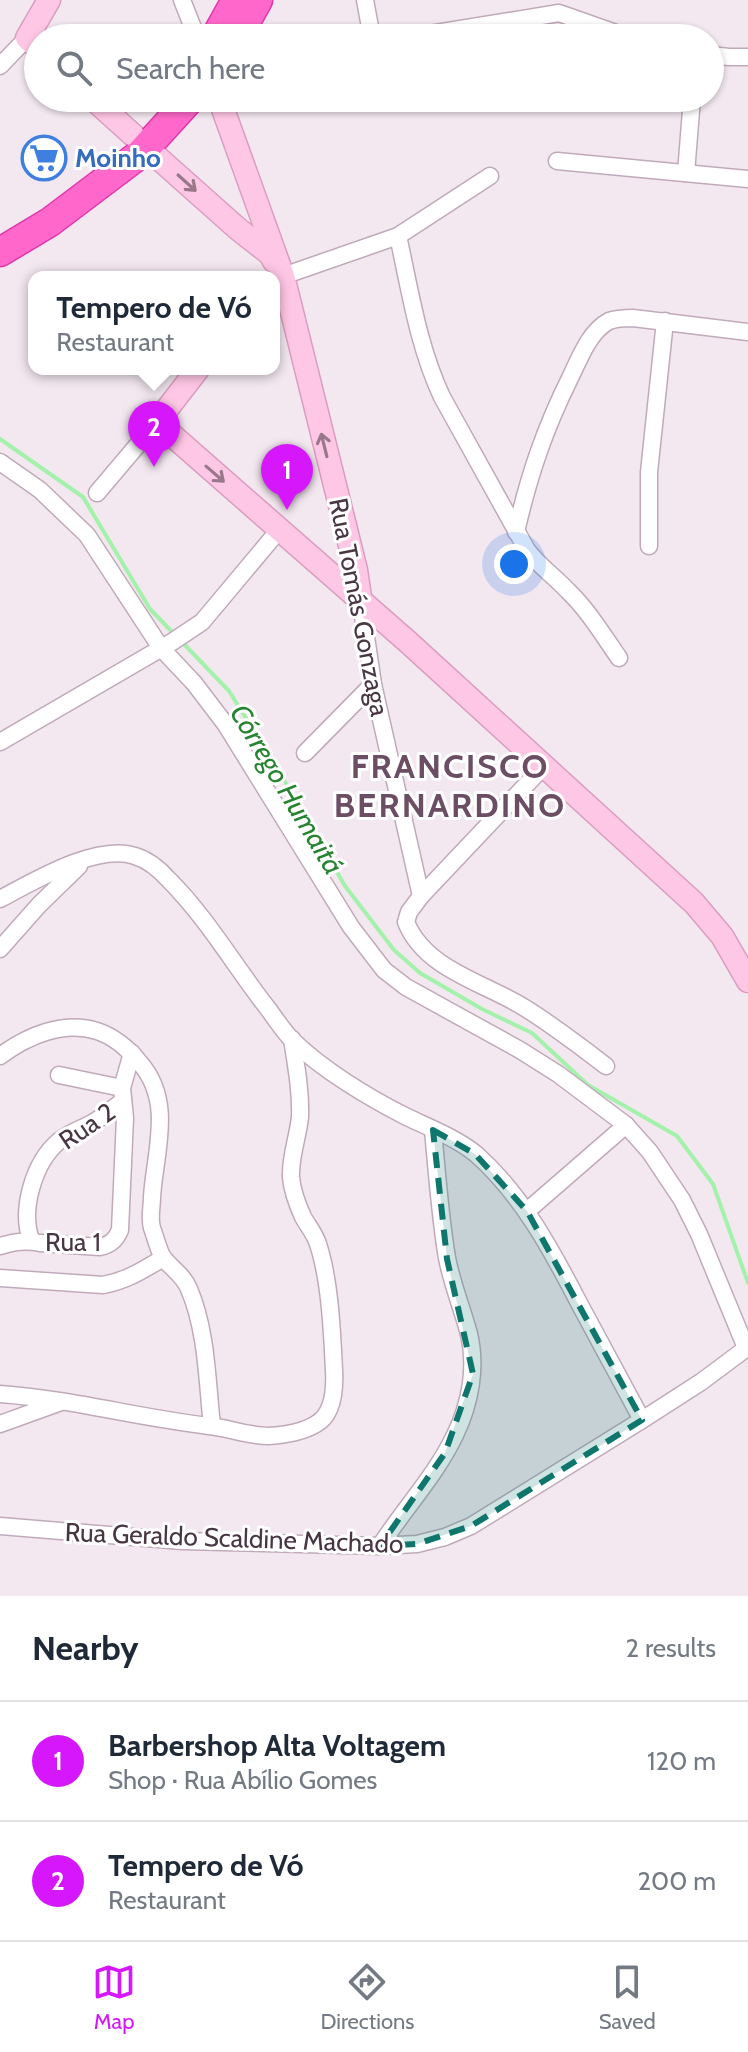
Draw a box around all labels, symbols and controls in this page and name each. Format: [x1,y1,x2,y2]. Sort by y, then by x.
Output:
search box [24,24,724,112]
icon: search [52,46,96,90]
text: Search here [116,50,265,87]
supermarket icon: Moinho [20,134,68,182]
place label: Moinho [75,142,161,174]
one-way arrow [177,174,197,193]
popup [28,271,280,375]
text: Tempero de Vó [56,289,252,326]
text: Restaurant [56,326,174,358]
pin: 2 [128,401,180,467]
one-way arrow [316,433,331,459]
pin: 1 [261,444,313,510]
one-way arrow [205,465,225,483]
street label: Rua Tomás Gonzaga [322,495,396,719]
your location [494,544,534,584]
water label: Córrego Humaitá [223,698,351,880]
district label: FRANCISCO BERNARDINO [334,745,566,826]
street label: Rua 2 [53,1096,121,1156]
street label: Rua 1 [45,1226,101,1258]
street label: Rua Geraldo Scaldine Machado [64,1516,404,1560]
text: Nearby [32,1627,139,1669]
text: 2 results [625,1632,716,1664]
text: Barbershop Alta Voltagem [108,1727,446,1764]
text: 1 [53,1745,63,1777]
text: 120 m [647,1745,716,1777]
text: Shop · Rua Abílio Gomes [108,1764,377,1796]
text: Tempero de Vó [108,1847,304,1884]
text: 2 [51,1865,65,1897]
text: 200 m [637,1865,716,1897]
text: Restaurant [108,1884,226,1916]
tab: Map [92,1960,136,2035]
tab: Directions [320,1960,414,2035]
tab: Saved [599,1960,656,2035]

